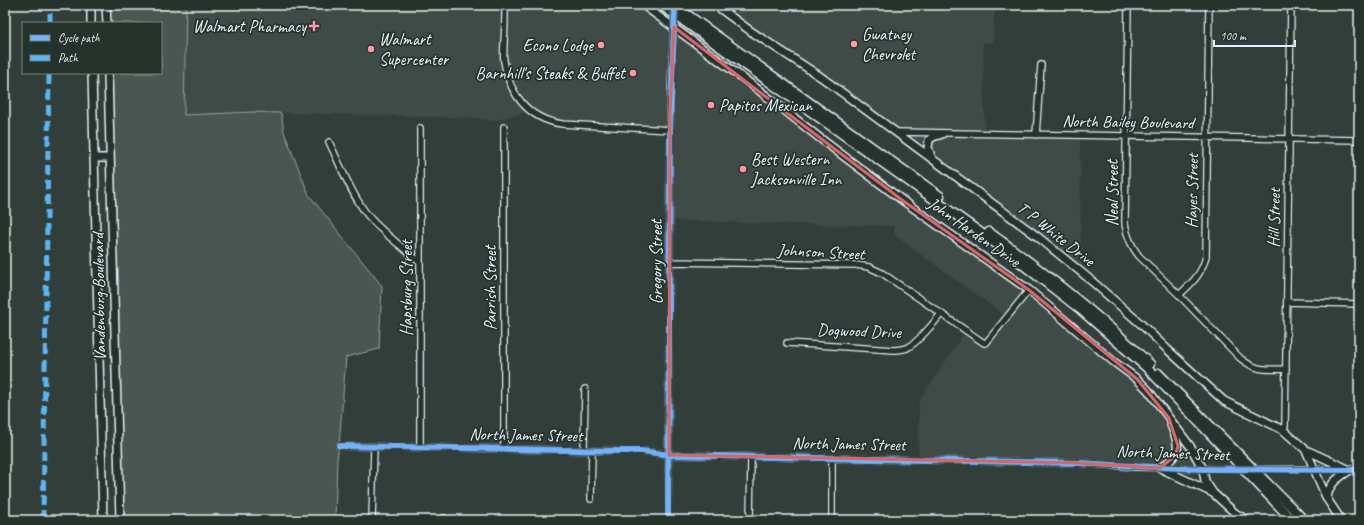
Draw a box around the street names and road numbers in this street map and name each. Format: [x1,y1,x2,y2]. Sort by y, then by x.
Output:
street label: North Bailey Boulevard [1062,110,1196,134]
street label: Hayes Street [1181,151,1203,228]
street label: Neal Street [1102,157,1123,226]
street label: Hill Street [1263,186,1285,248]
street label: John Harden Drive [923,192,1025,272]
street label: T P White Drive [1013,197,1100,272]
street label: Gregory Street [646,217,667,304]
street label: Vandenburg Boulevard [87,231,111,361]
street label: Hapsburg Street [396,238,417,336]
street label: Johnson Street [776,239,867,265]
street label: Parrish Street [480,243,501,330]
street label: Dogwood Drive [817,319,903,343]
street label: North James Street [469,424,585,447]
street label: North James Street [792,433,908,456]
street label: North James Street [1116,441,1232,466]

